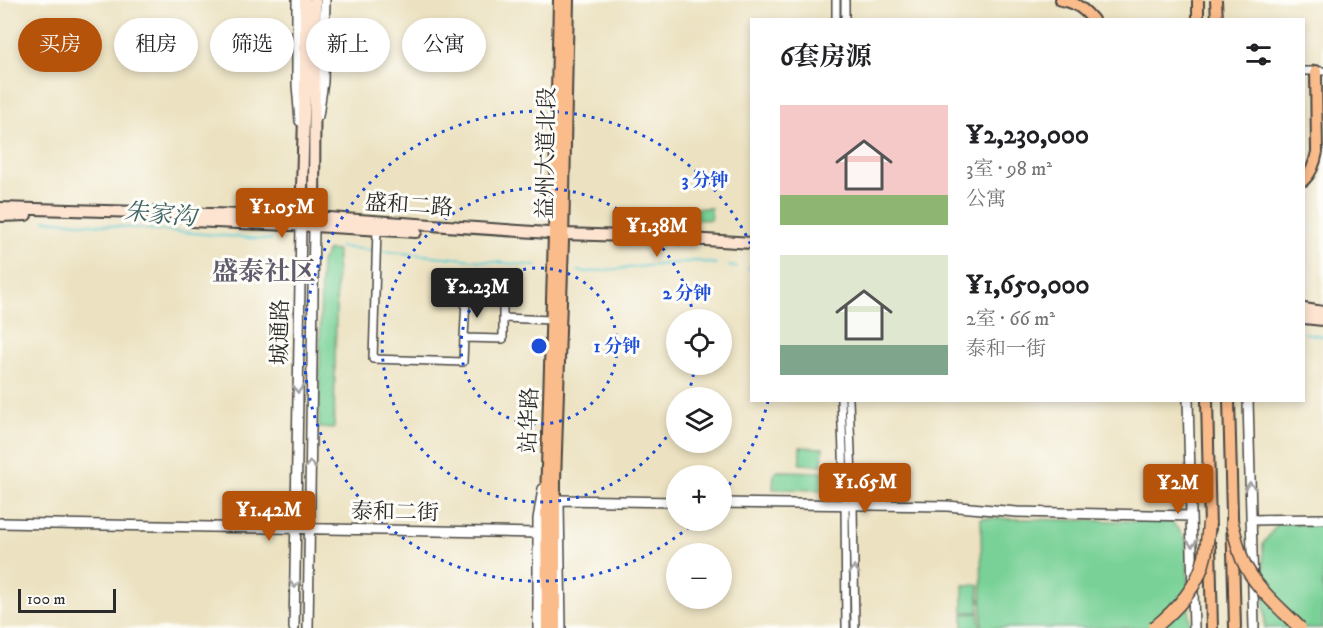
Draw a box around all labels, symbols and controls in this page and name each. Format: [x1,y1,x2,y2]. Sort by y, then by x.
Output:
chip: 买房 [18,18,102,72]
chip: 租房 [114,18,198,72]
chip: 筛选 [210,18,294,72]
chip: 新上 [306,18,390,72]
chip: 公寓 [402,18,486,72]
icon: filters [1242,38,1275,71]
text: 6套房源 [780,41,872,74]
street label: 益州大道北段 [532,87,561,219]
text: ¥2,230,000 [966,119,1089,152]
icon: home [828,129,900,201]
text: 3室 · 98 m² [966,157,1052,182]
text: 3 分钟 [682,170,728,192]
text: 公寓 [966,187,1006,212]
pin: ¥1.05M [233,188,331,239]
street label: 盛和二路 [364,189,454,222]
text: ¥1.05M [250,195,314,220]
water label: 朱家沟 [123,197,201,233]
pin: ¥1.38M [608,207,706,258]
text: ¥1.38M [626,214,688,239]
district label: 盛泰社区 [212,256,316,289]
pin: ¥2.23M [428,268,526,319]
text: ¥1,650,000 [966,269,1089,302]
text: ¥2.23M [445,275,509,300]
icon: home [828,279,900,351]
text: 2 分钟 [663,283,711,305]
street label: 城通路 [266,299,295,365]
text: 2室 · 66 m² [966,307,1055,332]
map controls [666,309,732,609]
button: locate [666,309,732,375]
centre of rings [529,336,549,356]
text: 1 分钟 [594,336,640,358]
text: 泰和一街 [966,337,1046,362]
one-way arrow [291,384,304,393]
street label: 站华路 [515,387,544,454]
button: layers [666,387,732,453]
one-way arrow [304,460,316,469]
pin: ¥1.65M [816,463,914,514]
pin: ¥2M [1149,464,1207,515]
button: + [666,465,732,531]
text: ¥1.65M [833,470,897,495]
text: ¥2M [1157,471,1199,496]
one-way arrow [1244,481,1256,490]
pin: ¥1.42M [220,491,318,542]
text: ¥1.42M [236,498,302,523]
street label: 泰和二街 [351,498,439,527]
one-way arrow [1186,538,1198,547]
button: − [666,543,732,609]
one-way arrow [848,565,860,574]
one-way arrow [288,579,301,588]
scale bar [18,586,116,614]
text: 100 m [27,589,66,609]

